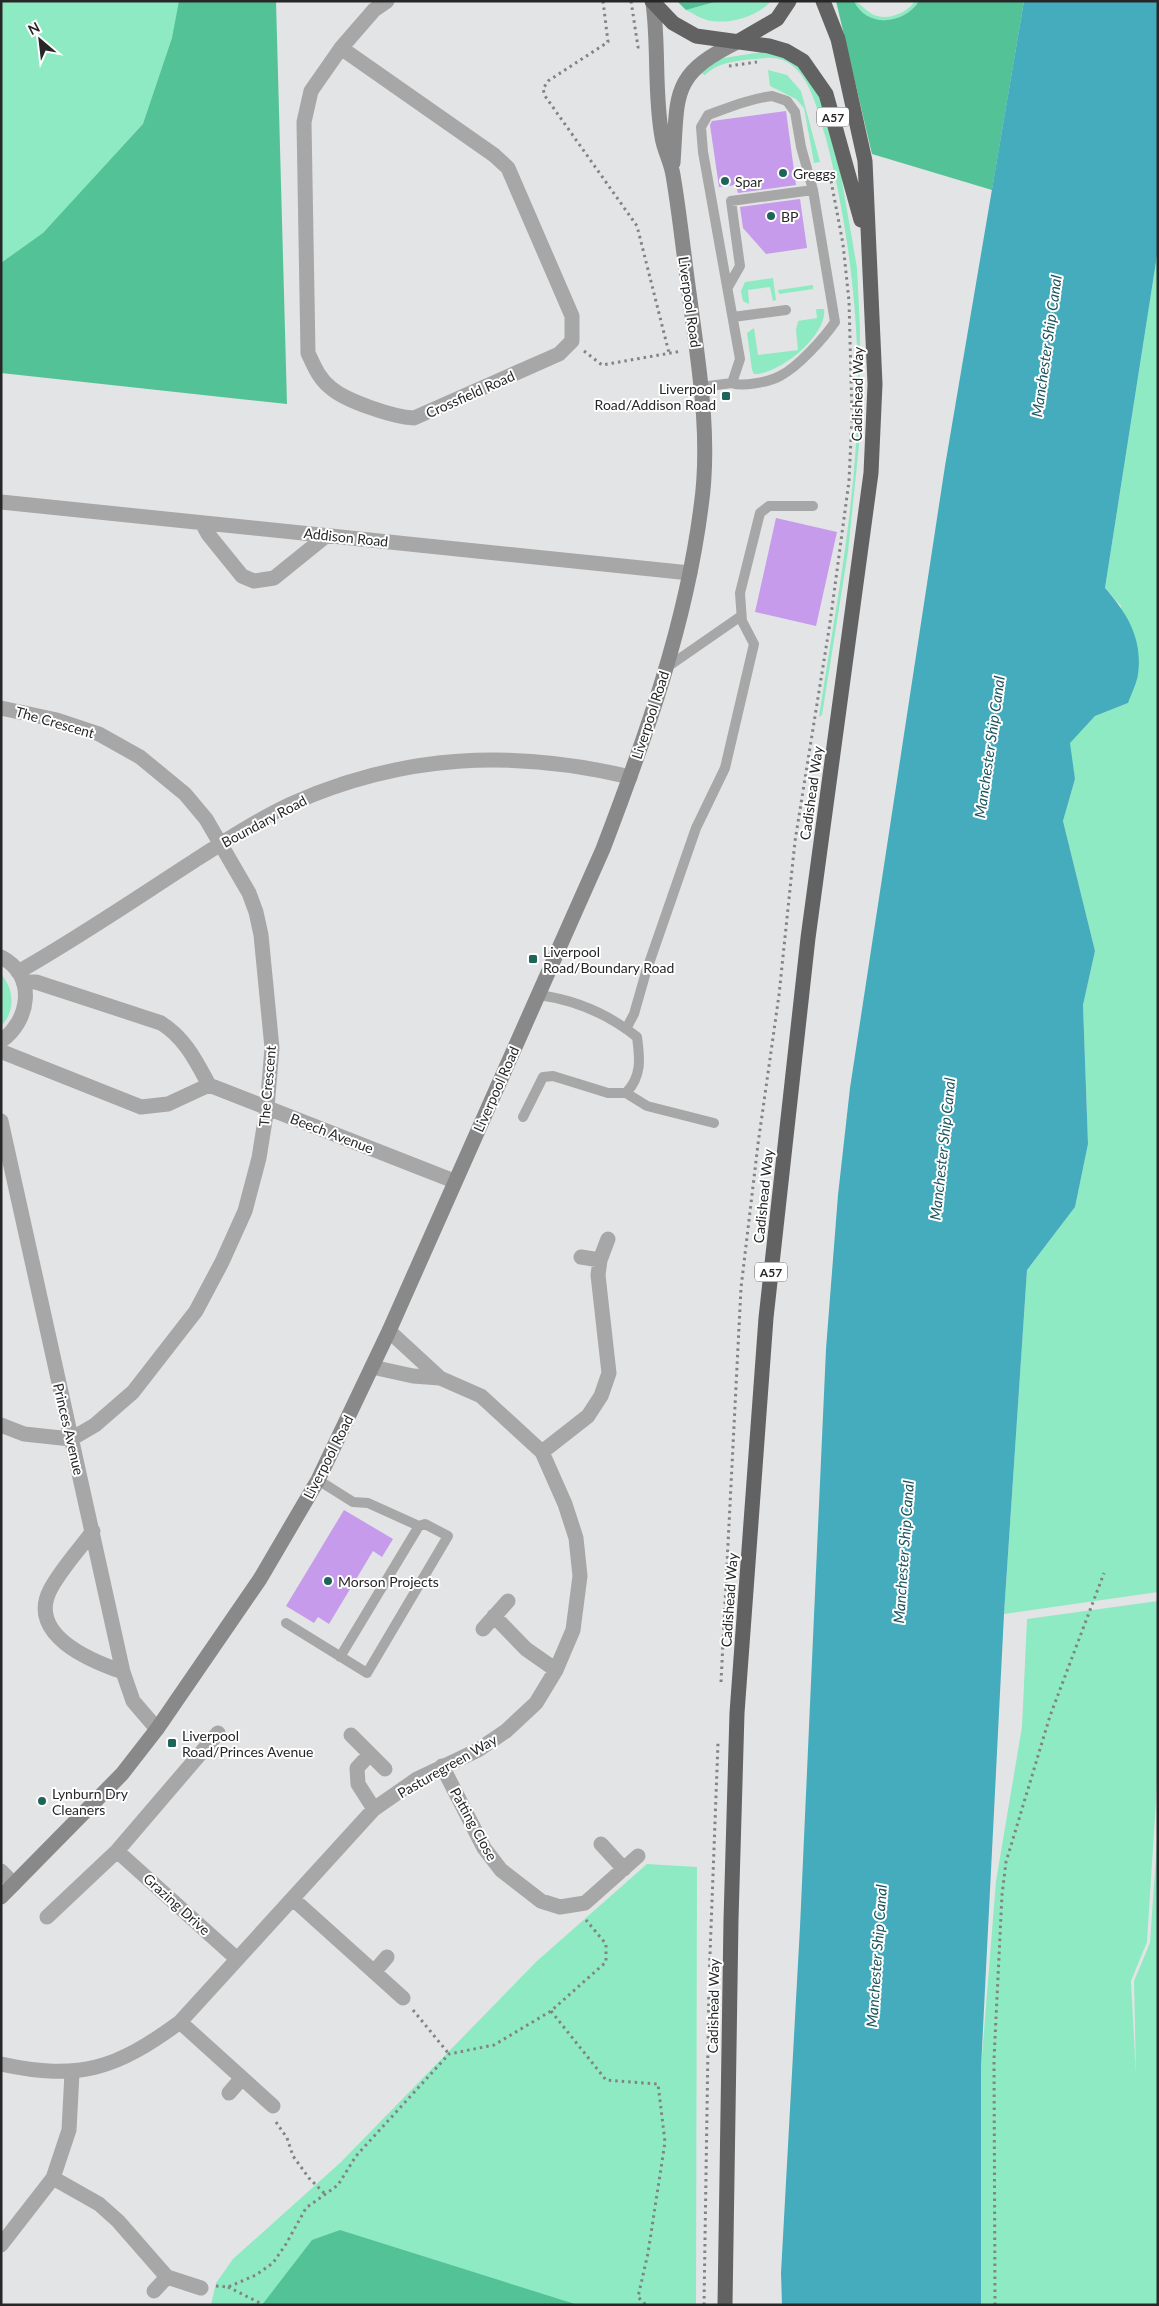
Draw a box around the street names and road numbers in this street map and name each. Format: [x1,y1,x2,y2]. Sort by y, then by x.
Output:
road number: A57 [817,108,849,126]
street label: Liverpool Road [675,255,705,349]
street label: Cadishead Way [848,346,866,441]
street label: Crossfield Road [423,367,517,421]
street label: Addison Road [303,524,389,550]
street label: Liverpool Road [628,669,672,761]
street label: The Crescent [14,703,96,741]
street label: Cadishead Way [796,744,826,841]
street label: Boundary Road [219,791,309,851]
street label: Liverpool Road [470,1044,522,1134]
street label: The Crescent [255,1045,279,1127]
street label: Beech Avenue [288,1109,376,1157]
street label: Cadishead Way [750,1147,776,1244]
road number: A57 [755,1262,787,1282]
street label: Princes Avenue [50,1381,88,1477]
street label: Liverpool Road [300,1412,356,1502]
street label: Cadishead Way [717,1551,741,1648]
street label: Pasturegreen Way [394,1730,500,1801]
street label: Patting Close [447,1785,501,1863]
street label: Grazing Drive [140,1870,214,1938]
street label: Cadishead Way [704,1958,722,2053]

